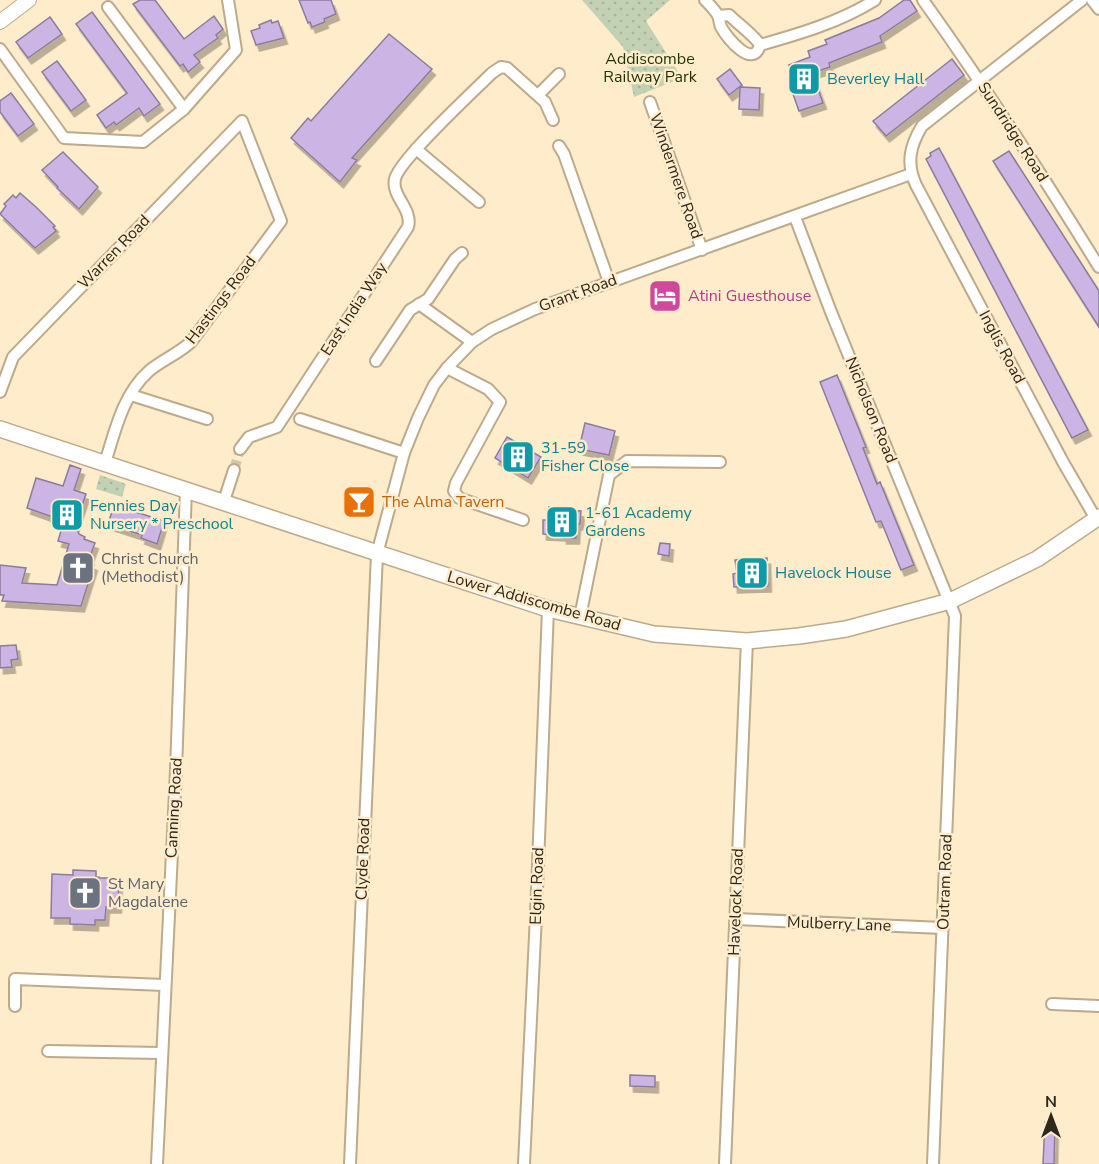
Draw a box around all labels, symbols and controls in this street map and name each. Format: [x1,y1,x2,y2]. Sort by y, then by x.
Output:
park label: Addiscombe Railway Park [603,48,698,88]
building icon: Beverley Hall [786,61,822,97]
place label: Beverley Hall [827,68,924,90]
street label: Sundridge Road [972,78,1054,186]
street label: Windermere Road [644,110,708,242]
street label: Warren Road [73,210,155,294]
street label: Hastings Road [181,251,261,349]
street label: East India Way [316,257,393,360]
street label: Grant Road [536,269,620,317]
hotel icon: Atini Guesthouse [647,278,683,314]
place label: Atini Guesthouse [688,285,811,307]
street label: Inglis Road [973,306,1031,388]
street label: Nicholson Road [840,354,902,466]
place label: 31-59 Fisher Close [541,437,629,477]
building icon: 31-59 Fisher Close [500,439,536,475]
bar icon: The Alma Tavern [341,484,377,520]
place label: The Alma Tavern [382,491,504,513]
place label: Fennies Day Nursery * Preschool [90,495,234,535]
building icon: Fennies Day Nursery * Preschool [49,497,85,533]
place label: 1-61 Academy Gardens [585,502,693,542]
building icon: 1-61 Academy Gardens [544,504,580,540]
place label: Christ Church (Methodist) [101,548,199,588]
church icon: Christ Church (Methodist) [60,550,96,586]
building icon: Havelock House [734,555,770,591]
place label: Havelock House [775,562,892,584]
street label: Lower Addiscombe Road [445,566,623,636]
street label: Canning Road [160,757,188,859]
street label: Clyde Road [351,817,375,901]
street label: Outram Road [932,834,958,930]
street label: Elgin Road [525,847,549,925]
street label: Havelock Road [723,848,749,956]
place label: St Mary Magdalene [108,873,188,913]
church icon: St Mary Magdalene [67,875,103,911]
street label: Mulberry Lane [787,911,891,937]
north arrow [1021,1086,1081,1146]
text: N [1045,1091,1057,1113]

